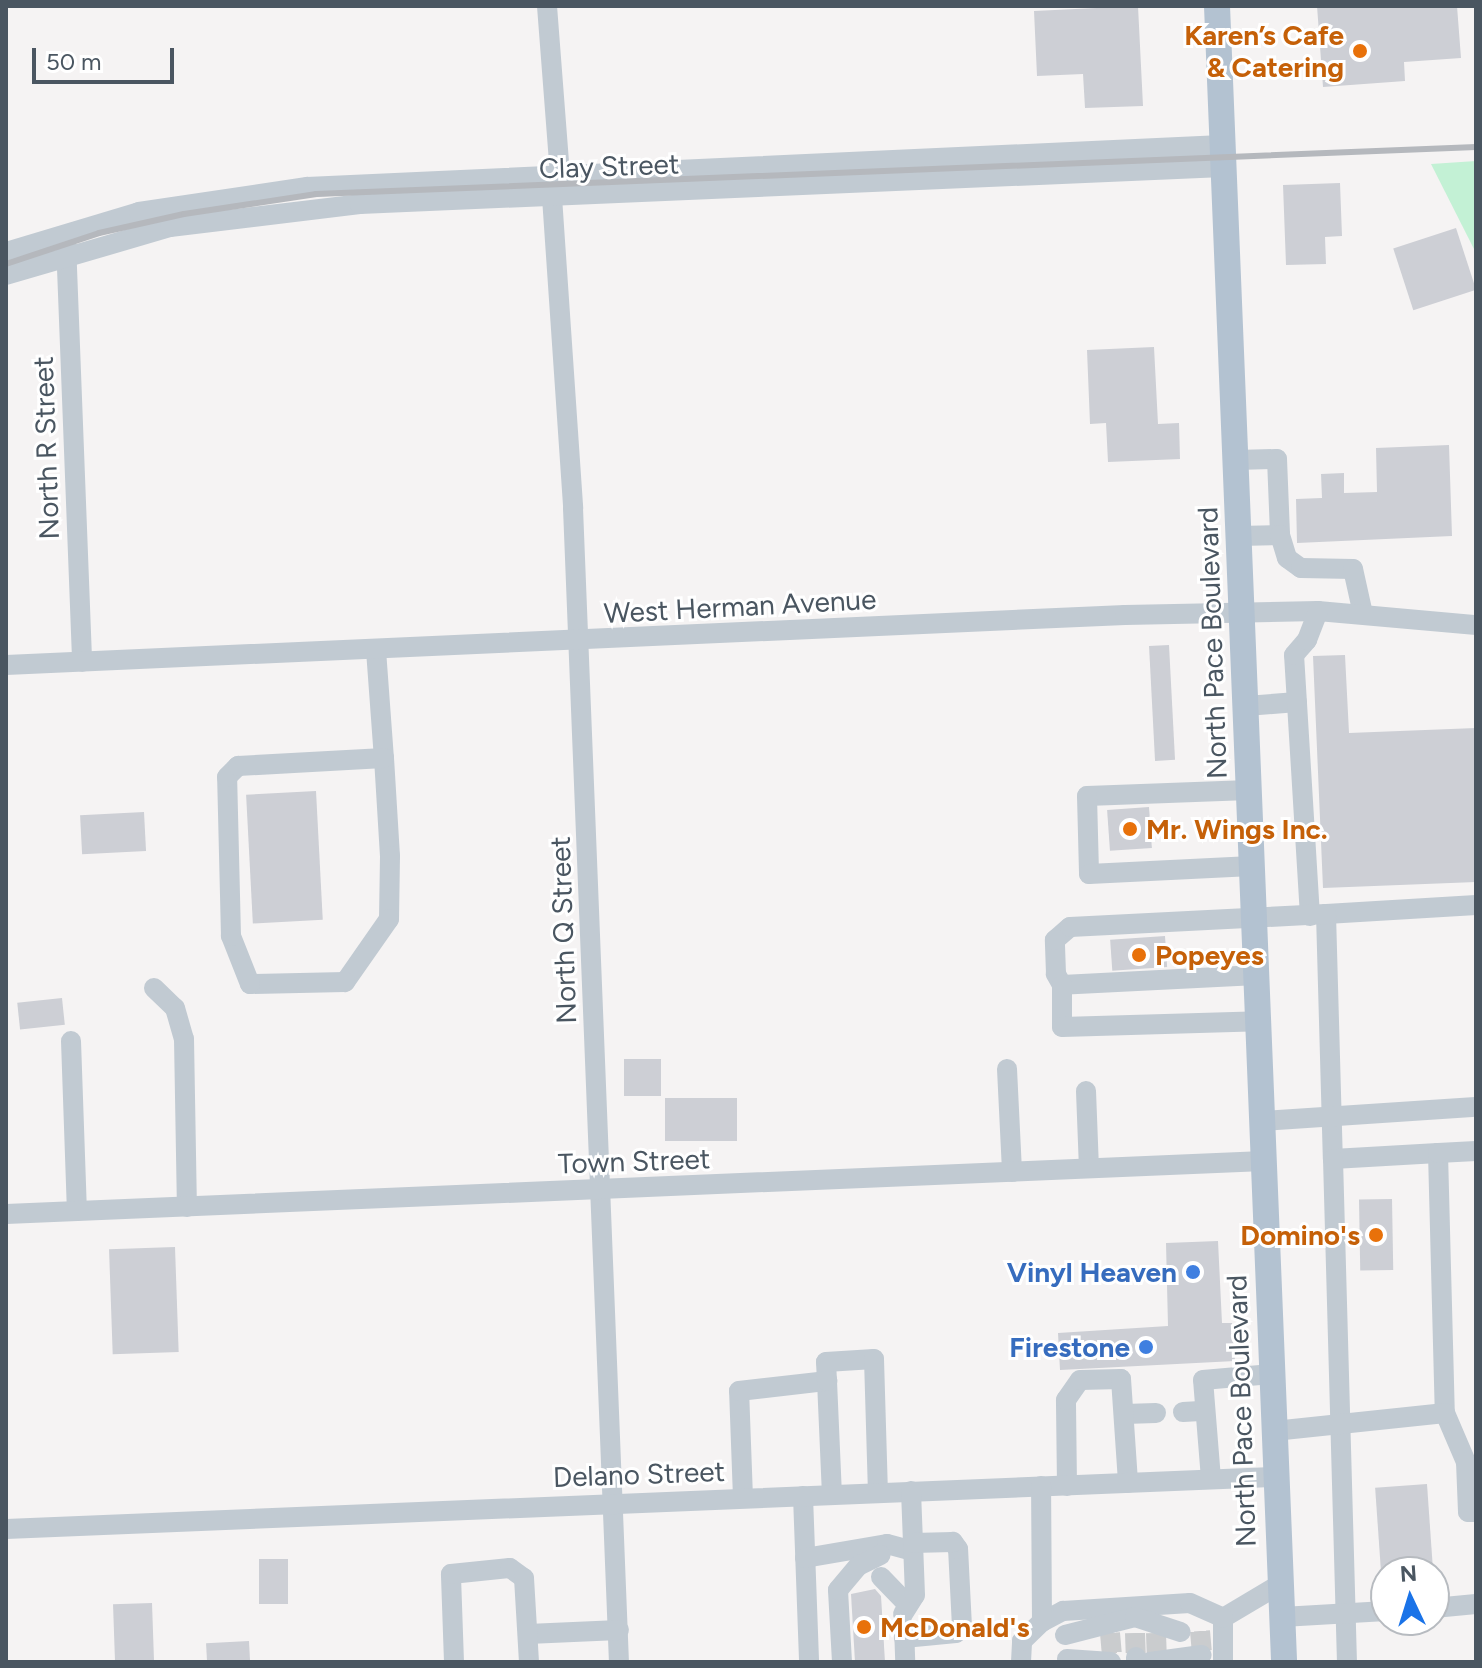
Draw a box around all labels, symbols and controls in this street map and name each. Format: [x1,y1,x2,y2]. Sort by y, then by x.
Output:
place label: Karen’s Cafe & Catering [1184,18,1344,84]
scale bar [36,32,178,82]
marker: Karen’s Cafe & Catering [1351,42,1369,60]
text: 50 m [46,47,102,76]
street label: Clay Street [538,147,680,185]
street label: North R Street [26,356,66,540]
street label: North Pace Boulevard [1190,506,1234,780]
street label: West Herman Avenue [603,582,877,630]
place label: Mr. Wings Inc. [1146,812,1328,846]
marker: Mr. Wings Inc. [1121,820,1139,838]
street label: North Q Street [543,836,583,1024]
place label: Popeyes [1155,938,1264,972]
marker: Popeyes [1130,946,1148,964]
street label: Town Street [557,1142,711,1180]
place label: Domino's [1240,1218,1360,1252]
marker: Domino's [1367,1226,1385,1244]
place label: Vinyl Heaven [1007,1255,1177,1289]
marker: Vinyl Heaven [1184,1263,1202,1281]
street label: North Pace Boulevard [1219,1274,1263,1548]
place label: Firestone [1009,1330,1130,1364]
marker: Firestone [1137,1338,1155,1356]
street label: Delano Street [552,1454,726,1494]
north arrow [1370,1556,1450,1636]
text: N [1399,1559,1418,1588]
place label: McDonald's [880,1610,1029,1644]
marker: McDonald's [855,1618,873,1636]

